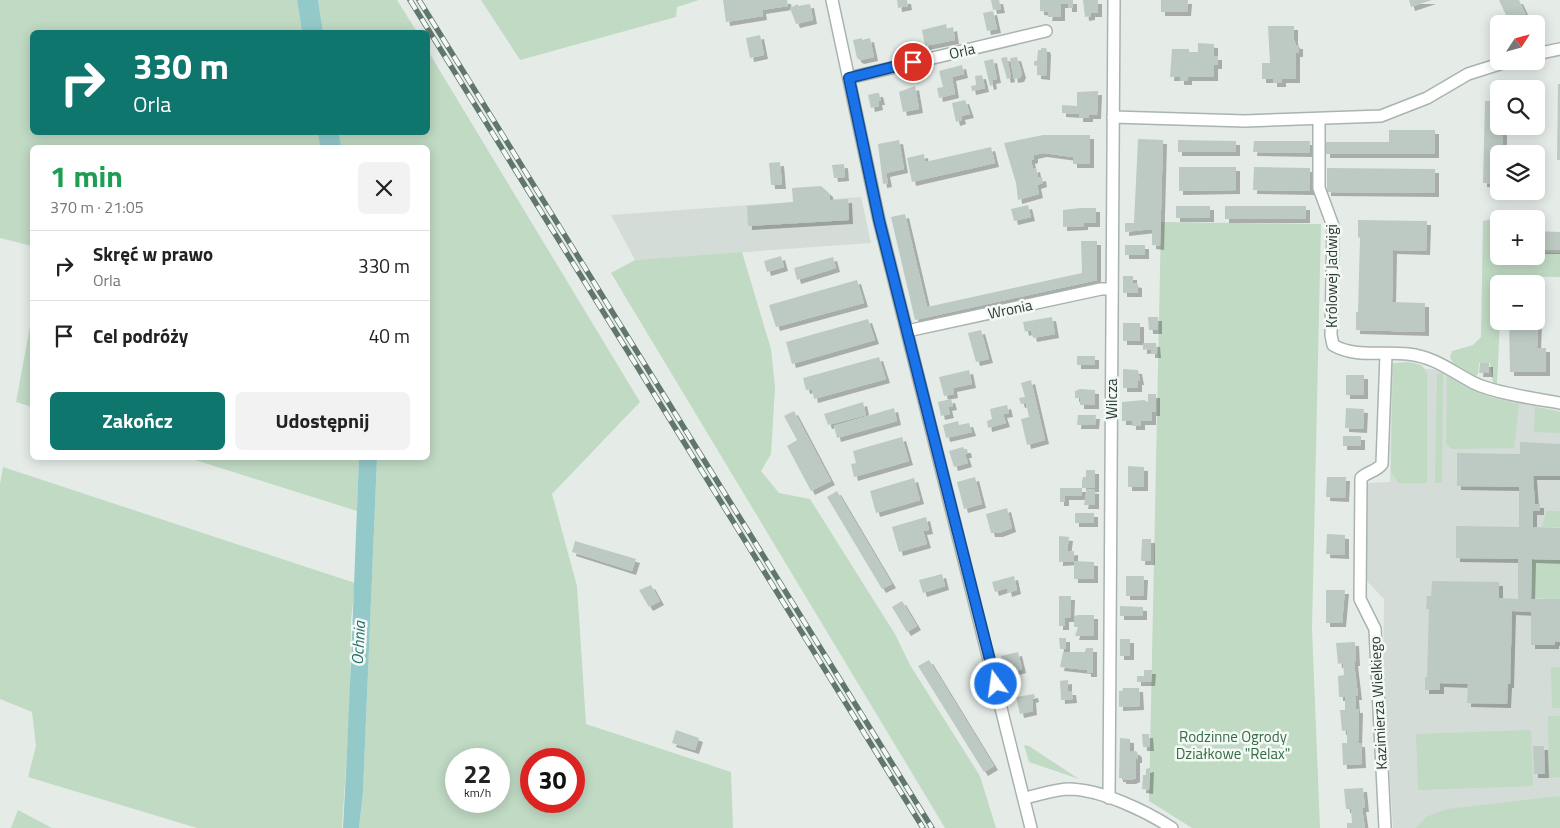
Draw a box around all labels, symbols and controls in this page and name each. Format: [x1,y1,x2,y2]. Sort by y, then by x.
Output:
north arrow [1490,15,1545,70]
map controls [1490,15,1545,330]
street label: Orla [947,37,978,65]
text: 330 m [133,39,229,93]
pin [892,41,934,83]
icon: arrive [899,48,927,76]
icon: right [50,50,115,115]
button: search [1490,80,1545,135]
text: Orla [133,87,171,121]
button: layers [1490,145,1545,200]
text: 1 min [50,153,123,199]
button: close [358,162,410,214]
text: 370 m · 21:05 [50,195,144,219]
button: + [1490,210,1545,265]
street label: Królowej Jadwigi [1320,224,1343,328]
text: Skręć w prawo [93,239,213,268]
text: 330 m [358,251,410,280]
icon: right [50,252,78,280]
text: Orla [93,268,121,292]
button: − [1490,275,1545,330]
street label: Wronia [986,293,1035,325]
text: Cel podróży [93,321,188,350]
text: 40 m [369,321,410,350]
icon: arrive [50,322,78,350]
street label: Wilcza [1100,378,1123,419]
button: Zakończ [50,392,225,450]
button: Udostępnij [235,392,410,450]
water label: Ochnia [345,620,371,665]
street label: Kazimierza Wielkiego [1363,636,1393,770]
position arrow [969,657,1021,709]
park label: Rodzinne Ogrody Działkowe "Relax" [1176,725,1290,765]
speed limit sign: 30 [520,748,585,813]
text: 22 [463,755,492,793]
text: km/h [464,783,491,802]

